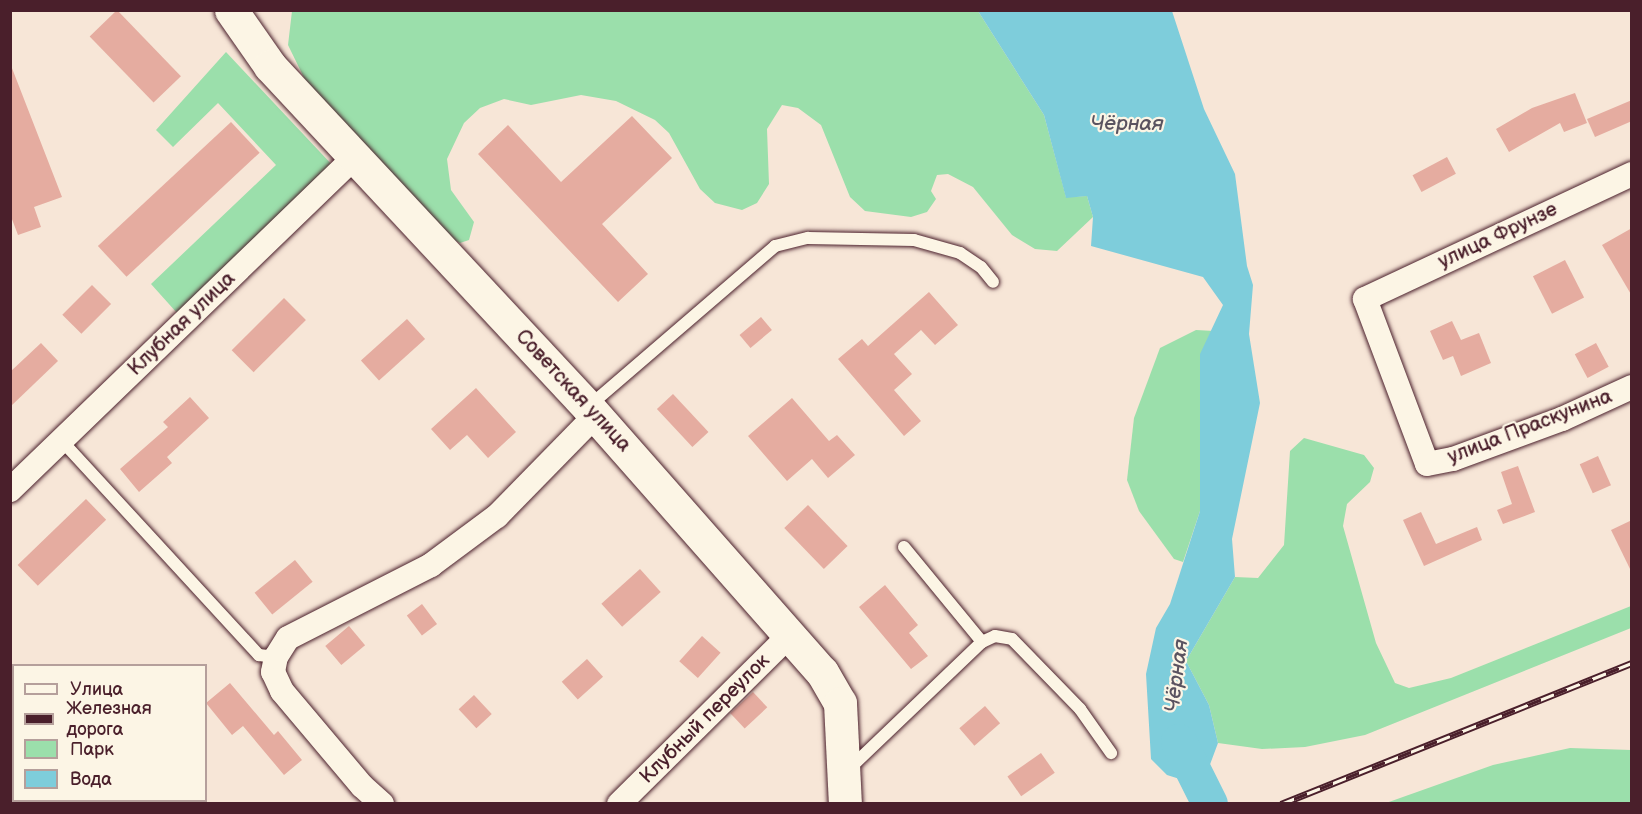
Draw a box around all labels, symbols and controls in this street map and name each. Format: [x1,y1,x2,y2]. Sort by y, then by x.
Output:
water label: Чёрная [1090,111,1164,137]
street label: улица Фрунзе [1435,198,1561,274]
street label: Клубная улица [124,267,240,381]
street label: Советская улица [510,325,636,457]
street label: улица Праскунина [1444,385,1616,469]
water label: Чёрная [1160,638,1194,714]
street label: Клубный переулок [635,649,775,789]
legend [12,664,207,802]
text: Улица [70,679,123,700]
text: Железная дорога [66,698,152,740]
text: Парк [70,739,114,760]
text: Вода [70,769,112,790]

